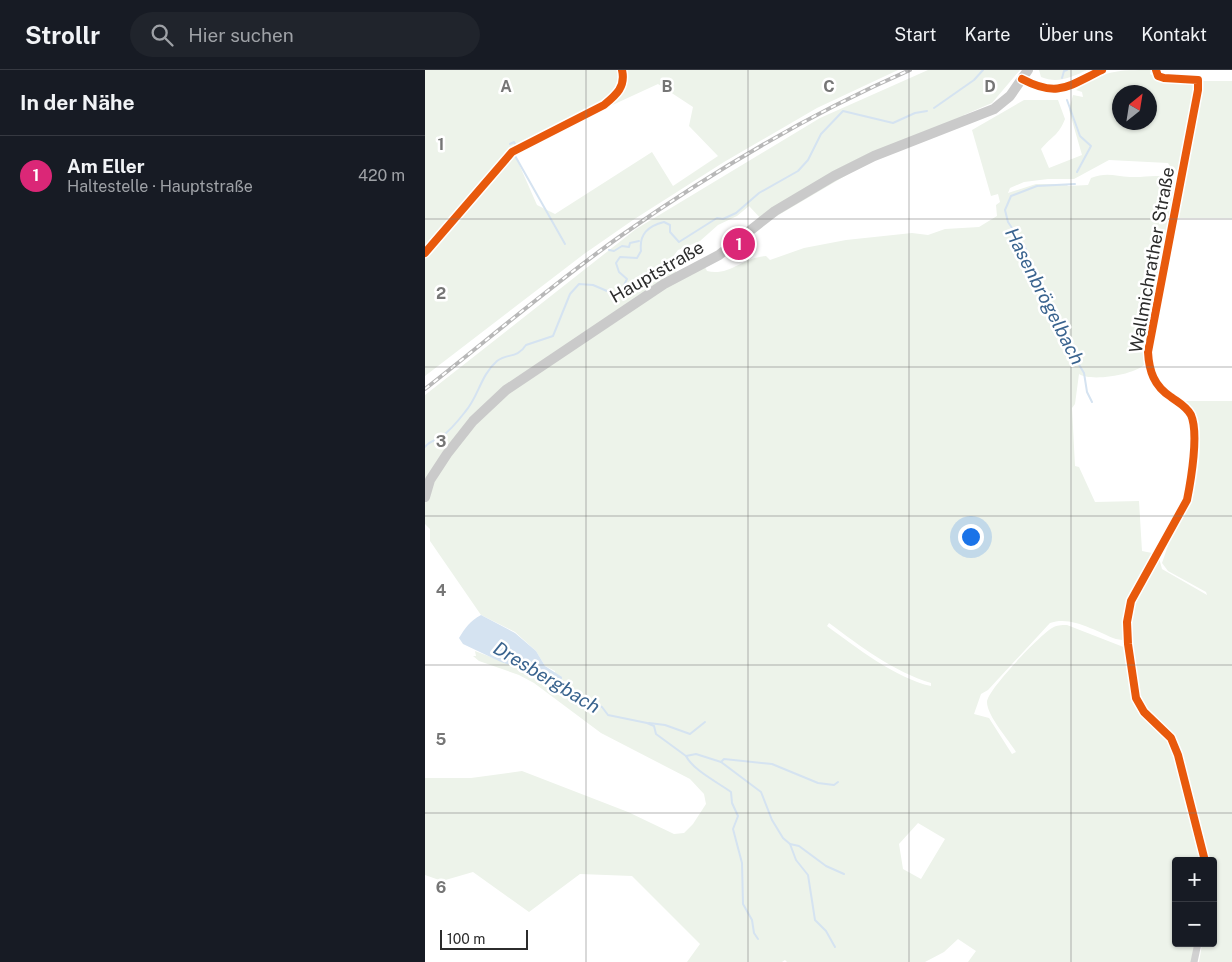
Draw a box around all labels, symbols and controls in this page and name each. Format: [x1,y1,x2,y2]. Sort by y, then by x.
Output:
search box [130,12,480,57]
text: Strollr [25,21,100,49]
icon: search [148,21,176,49]
text: Hier suchen [188,24,294,46]
text: Start [894,24,937,45]
text: Karte [965,24,1010,45]
text: Über uns [1038,24,1113,45]
text: Kontakt [1141,24,1207,45]
text: A [500,77,512,96]
text: B [662,77,673,96]
text: C [823,77,835,96]
text: D [984,77,996,96]
north arrow [1112,85,1157,130]
text: In der Nähe [20,90,135,115]
text: 1 [438,135,444,154]
text: Am Eller [67,155,144,177]
street label: Wallmichrather Straße [1125,165,1178,355]
text: 1 [33,166,39,185]
text: 420 m [358,166,405,185]
text: Haltestelle · Hauptstraße [67,177,253,196]
water label: Hasenbrögelbach [1001,224,1089,368]
pin: 1 [723,225,755,263]
street label: Hauptstraße [606,236,707,307]
text: 2 [436,284,446,303]
text: 3 [436,432,446,451]
your location [958,524,984,550]
text: 4 [436,581,447,600]
water label: Dresbergbach [490,637,604,717]
text: 5 [436,730,447,749]
map controls [1172,857,1217,947]
button: + [1172,857,1217,902]
text: 6 [436,878,446,897]
button: − [1172,902,1217,947]
scale bar [440,927,527,950]
text: 100 m [447,931,485,947]

